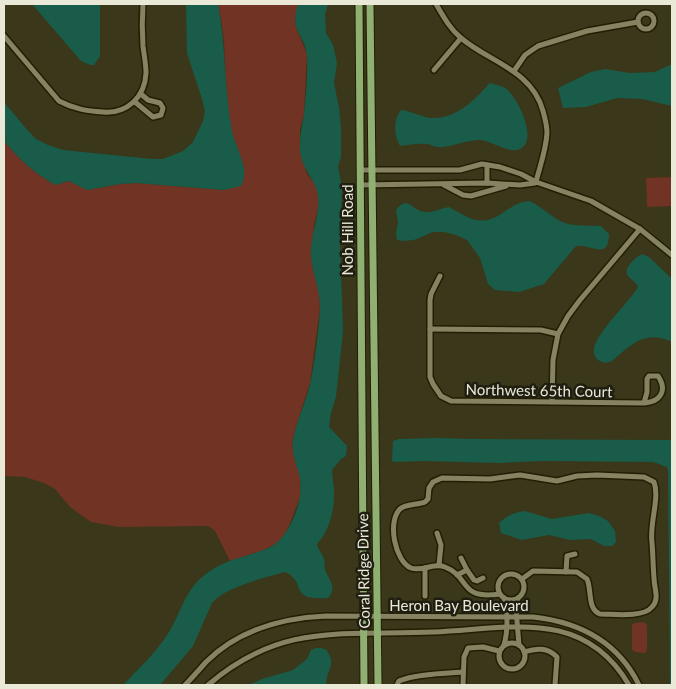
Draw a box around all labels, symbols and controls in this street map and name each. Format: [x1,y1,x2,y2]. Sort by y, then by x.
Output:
street label: Nob Hill Road [338,184,356,276]
street label: Northwest 65th Court [465,380,613,400]
street label: Coral Ridge Drive [353,513,373,629]
street label: Heron Bay Boulevard [389,596,529,614]

